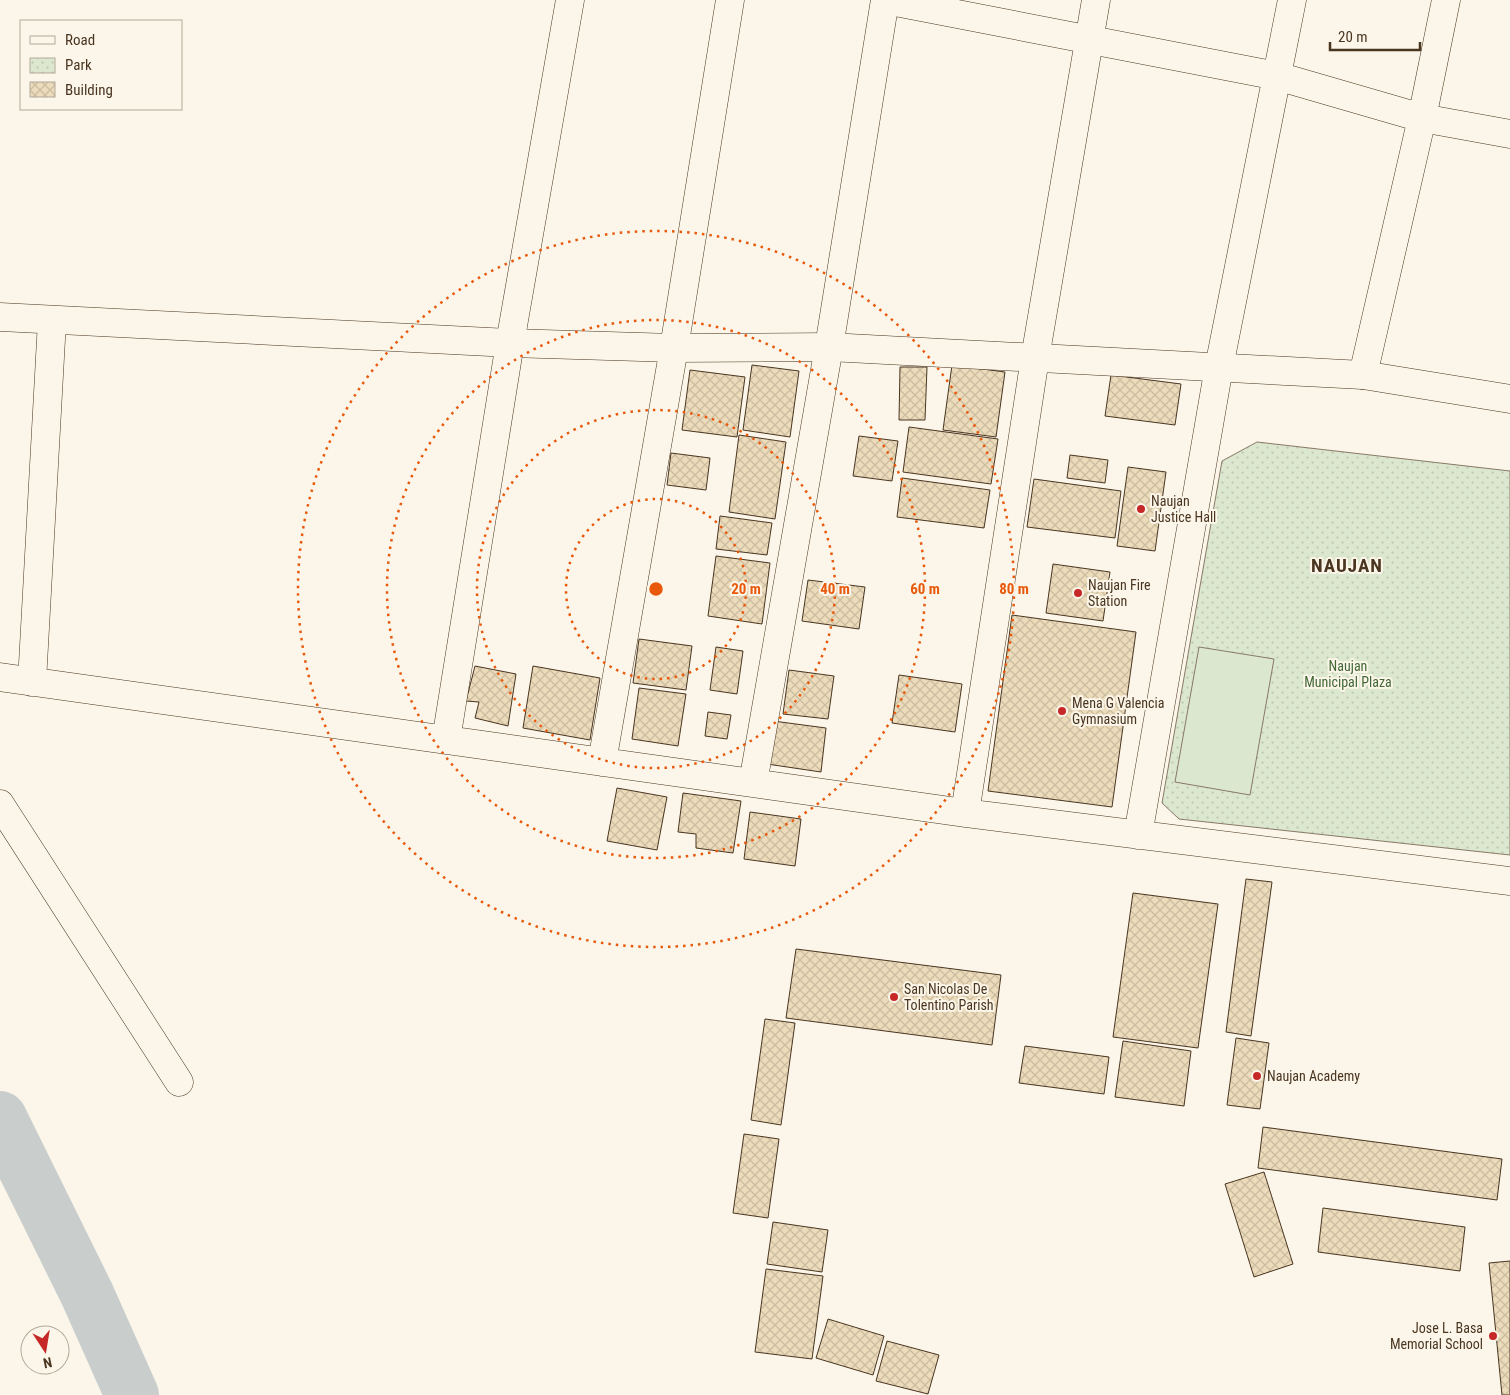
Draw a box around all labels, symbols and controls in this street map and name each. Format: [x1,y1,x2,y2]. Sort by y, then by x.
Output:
legend [20,20,182,110]
scale bar [1330,20,1420,52]
text: 20 m [1338,28,1368,46]
text: Road [65,31,95,49]
text: Park [65,56,92,74]
text: Building [65,81,113,99]
place label: Naujan Justice Hall [1151,493,1216,525]
marker: Naujan Justice Hall [1135,503,1147,515]
district label: NAUJAN [1311,554,1383,577]
place label: Naujan Fire Station [1088,577,1151,609]
centre of rings [647,580,665,598]
text: 20 m [731,580,761,598]
text: 40 m [820,580,850,598]
text: 60 m [910,580,940,598]
text: 80 m [999,580,1029,598]
marker: Naujan Fire Station [1072,587,1084,599]
park label: Naujan Municipal Plaza [1304,658,1392,690]
place label: Mena G Valencia Gymnasium [1072,695,1165,727]
marker: Mena G Valencia Gymnasium [1056,705,1068,717]
place label: San Nicolas De Tolentino Parish [904,981,994,1013]
marker: San Nicolas De Tolentino Parish [888,991,900,1003]
place label: Naujan Academy [1267,1068,1360,1084]
marker: Naujan Academy [1251,1070,1263,1082]
place label: Jose L. Basa Memorial School [1390,1320,1483,1352]
north arrow [20,1325,70,1375]
marker: Jose L. Basa Memorial School [1487,1330,1499,1342]
text: N [42,1354,54,1371]

